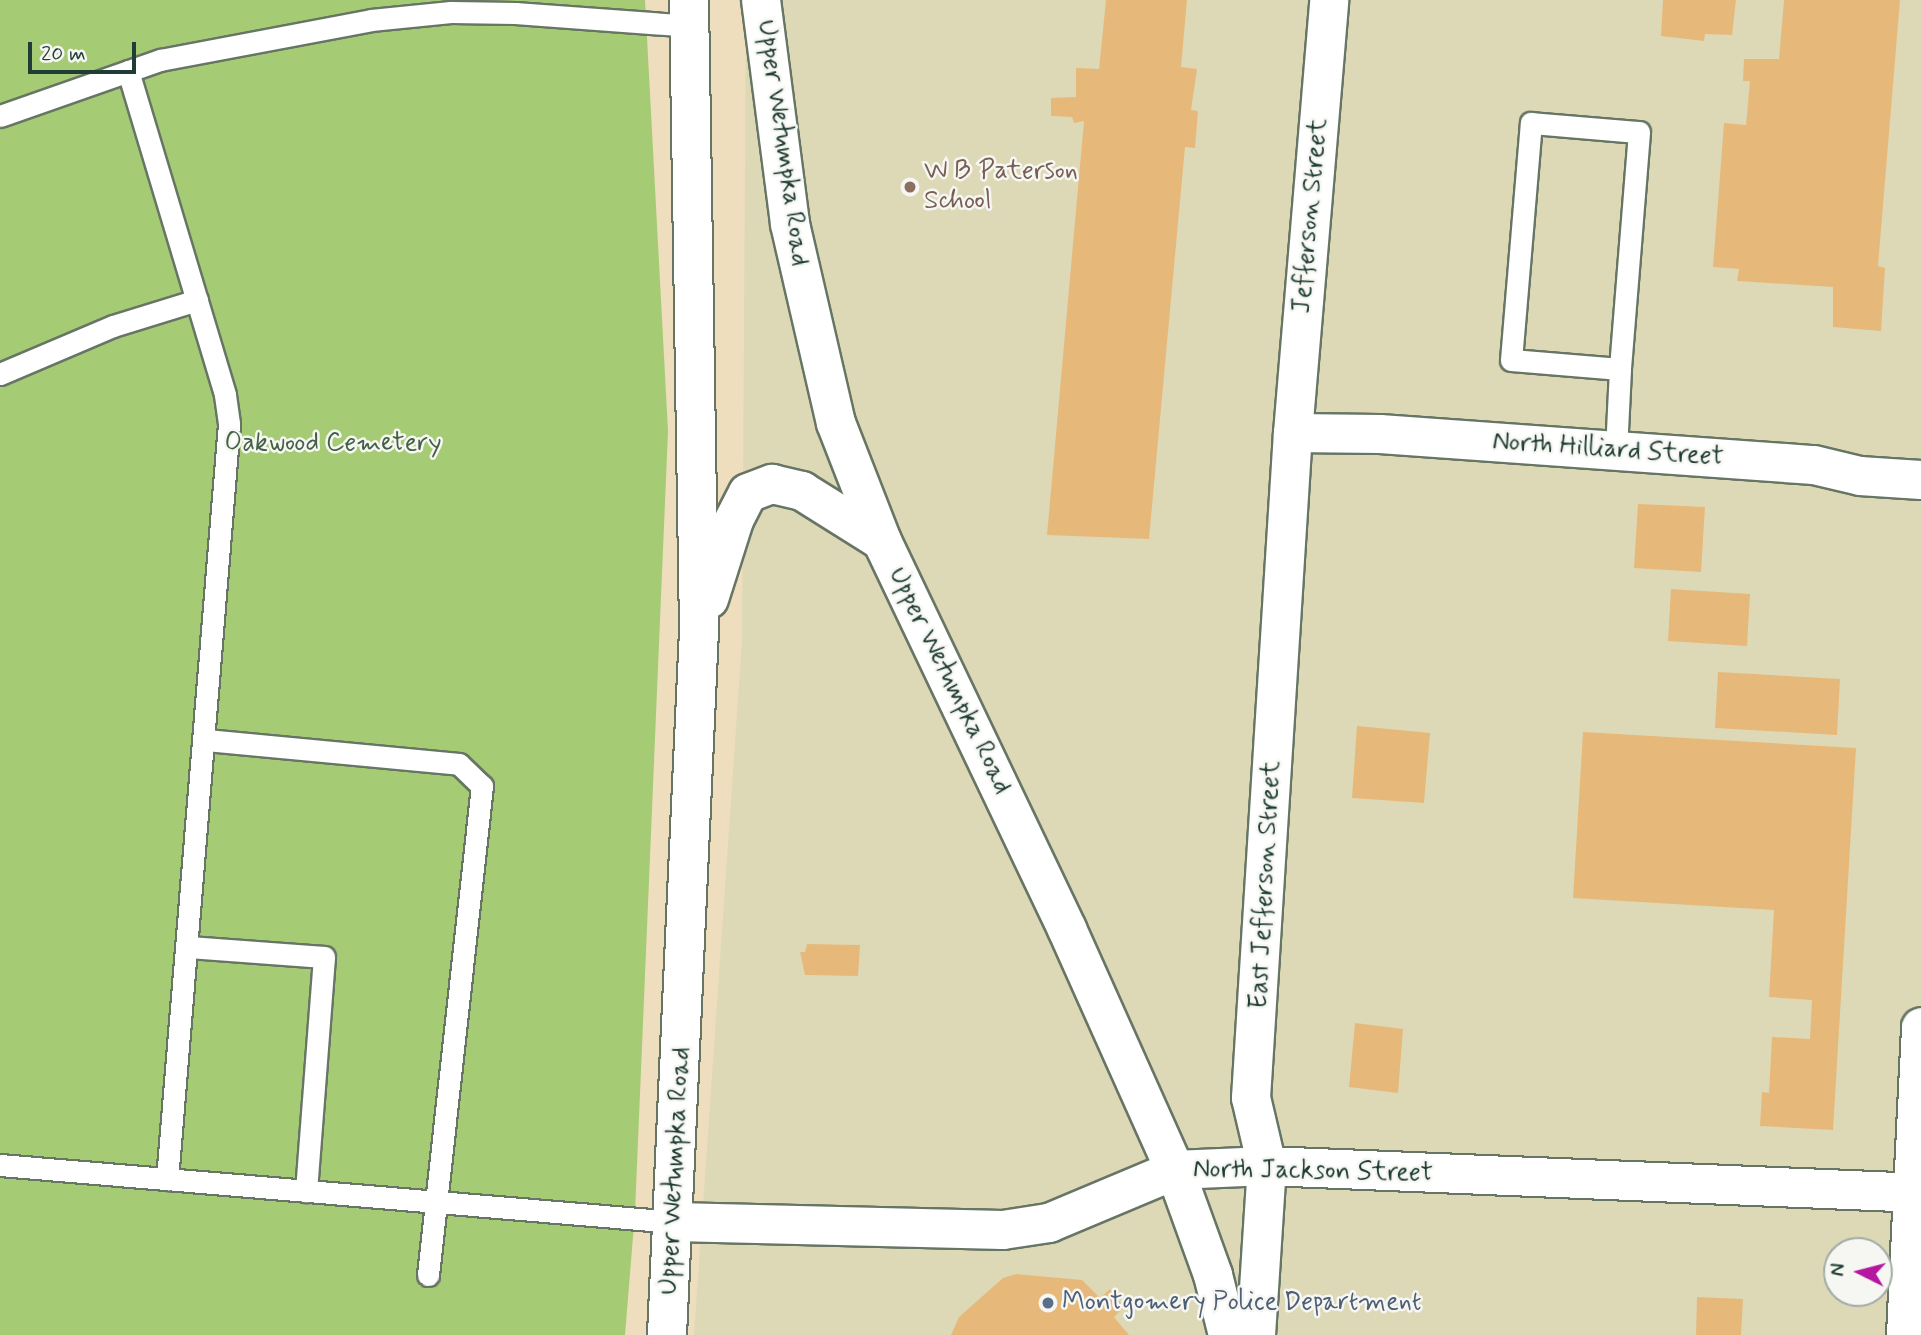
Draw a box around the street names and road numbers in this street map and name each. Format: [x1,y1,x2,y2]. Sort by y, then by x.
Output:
street label: Upper Wetumpka Road [749,19,815,267]
street label: Jefferson Street [1287,117,1335,315]
street label: North Hilliard Street [1492,426,1724,474]
street label: Upper Wetumpka Road [881,563,1017,799]
street label: East Jefferson Street [1244,760,1288,1010]
street label: Upper Wetumpka Road [654,1047,698,1295]
street label: North Jackson Street [1193,1154,1433,1190]

